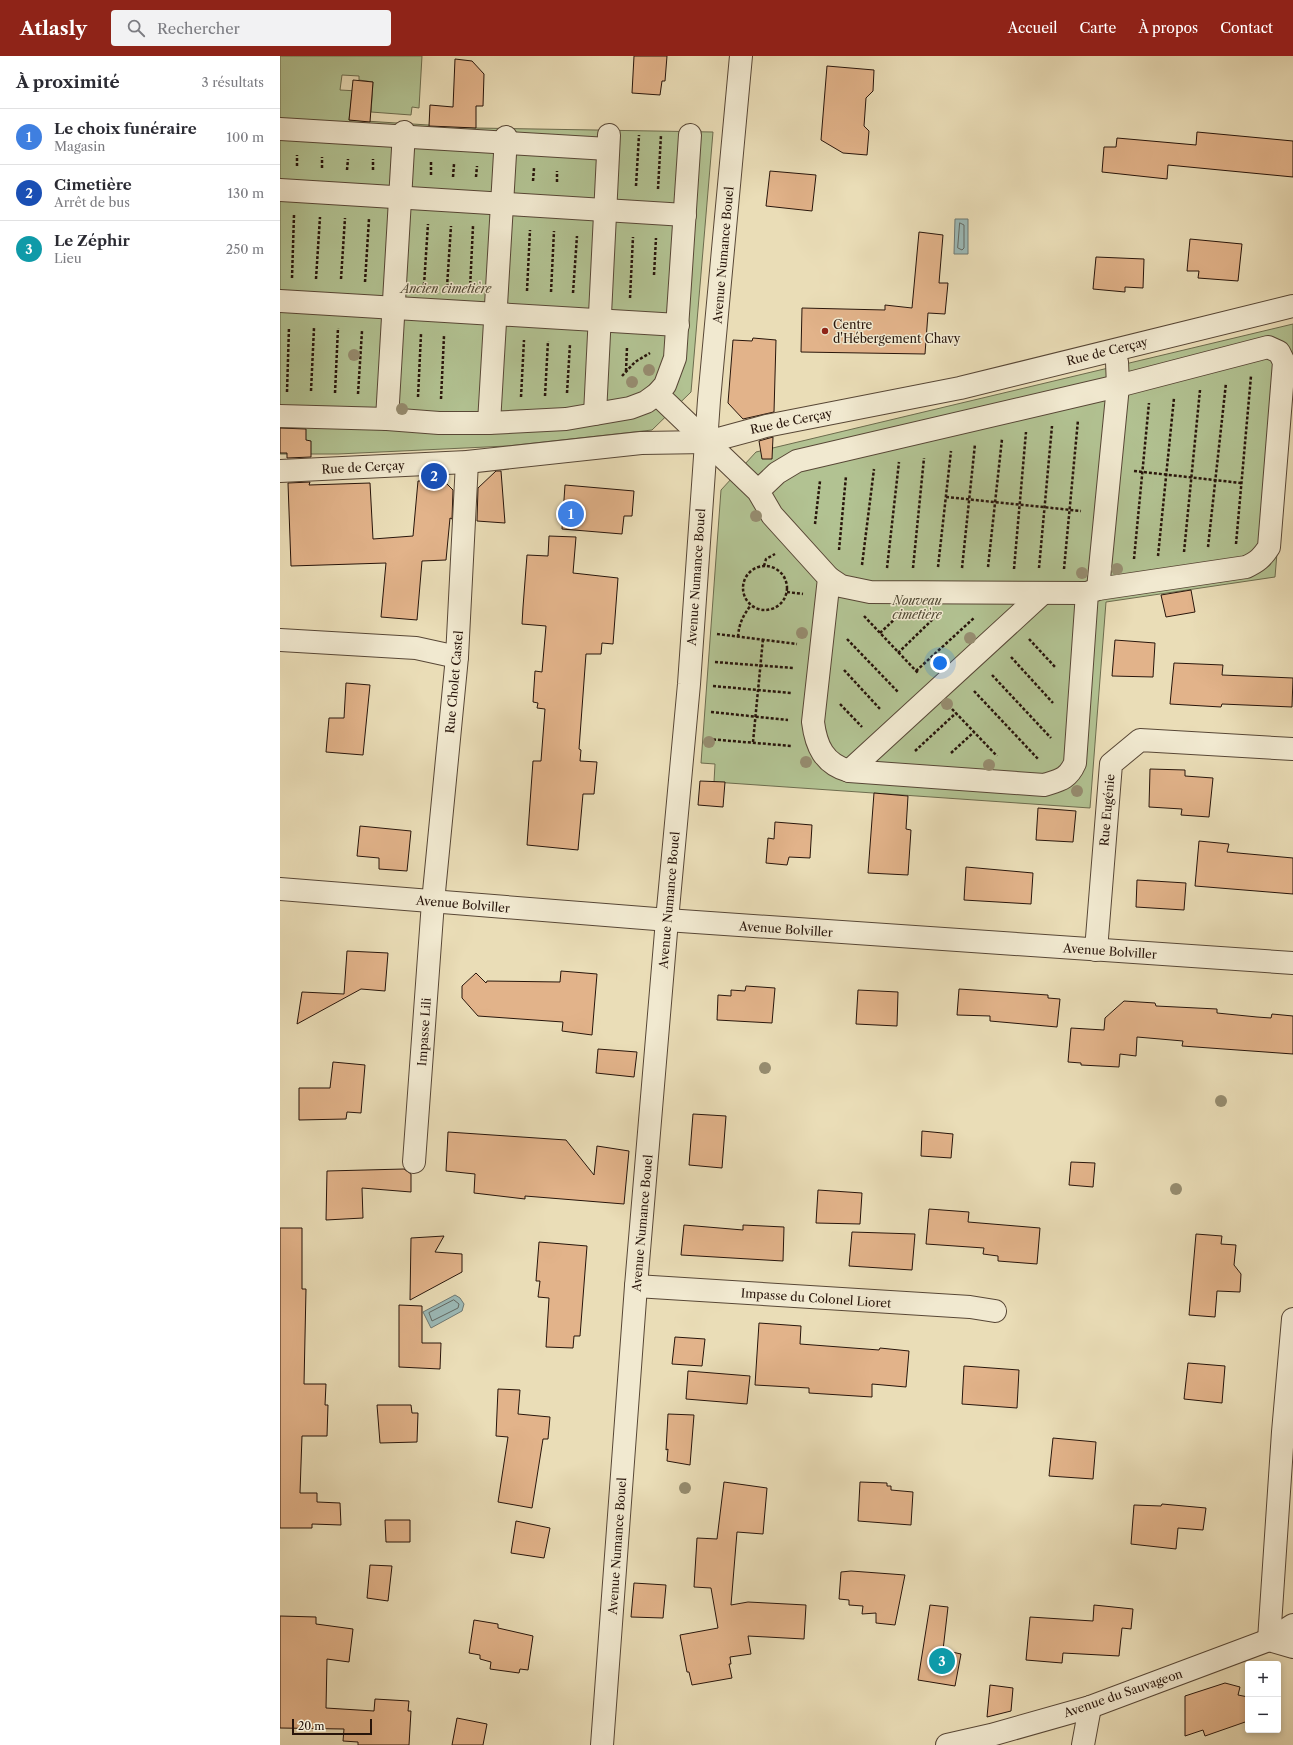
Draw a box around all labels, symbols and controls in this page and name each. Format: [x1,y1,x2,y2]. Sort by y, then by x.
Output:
search box [111,10,391,46]
text: Atlasly [20,17,87,40]
icon: search [125,17,147,39]
text: Rechercher [157,19,240,38]
text: Accueil [1008,19,1058,37]
text: Carte [1080,19,1116,37]
text: À propos [1138,19,1198,37]
text: Contact [1220,19,1273,37]
text: À proximité [16,72,120,92]
text: 3 résultats [202,74,264,90]
text: Le choix funéraire [54,119,197,138]
text: 1 [26,129,32,145]
text: 100 m [226,129,264,145]
text: Magasin [54,138,105,154]
text: Cimetière [54,175,132,194]
text: 2 [25,185,33,201]
text: 130 m [228,185,264,201]
street label: Avenue Numance Bouel [709,185,737,325]
text: Arrêt de bus [54,194,130,210]
text: Le Zéphir [54,231,130,250]
text: 3 [25,241,33,257]
text: 250 m [226,241,264,257]
text: Lieu [54,250,82,266]
park label: Ancien cimetière [399,281,492,296]
place label: Centre d'Hébergement Chavy [833,317,961,346]
marker: Centre d'Hébergement Chavy [820,326,830,336]
street label: Rue de Cerçay [1065,334,1150,368]
street label: Rue de Cerçay [749,405,834,437]
street label: Rue de Cerçay [321,457,405,477]
pin: 2 [421,461,447,491]
pin: 1 [558,499,584,529]
street label: Avenue Numance Bouel [684,507,708,647]
park label: Nouveau cimetière [892,593,943,622]
street label: Rue Cholet Castel [442,630,466,734]
your location [930,653,950,673]
street label: Rue Eugénie [1096,773,1118,847]
street label: Avenue Numance Bouel [655,830,683,970]
street label: Avenue Bolviller [414,892,511,916]
street label: Avenue Bolviller [738,918,833,940]
street label: Avenue Bolviller [1062,940,1157,962]
street label: Impasse Lili [414,997,434,1067]
street label: Avenue Numance Bouel [628,1153,656,1293]
street label: Impasse du Colonel Lioret [740,1285,893,1311]
street label: Avenue Numance Bouel [605,1476,629,1616]
pin: 3 [929,1646,955,1676]
map controls [1245,1661,1281,1733]
button: + [1245,1661,1281,1697]
street label: Avenue du Sauvageon [1061,1665,1185,1721]
button: − [1245,1697,1281,1733]
scale bar [292,1717,372,1736]
text: 20 m [298,1719,324,1733]

